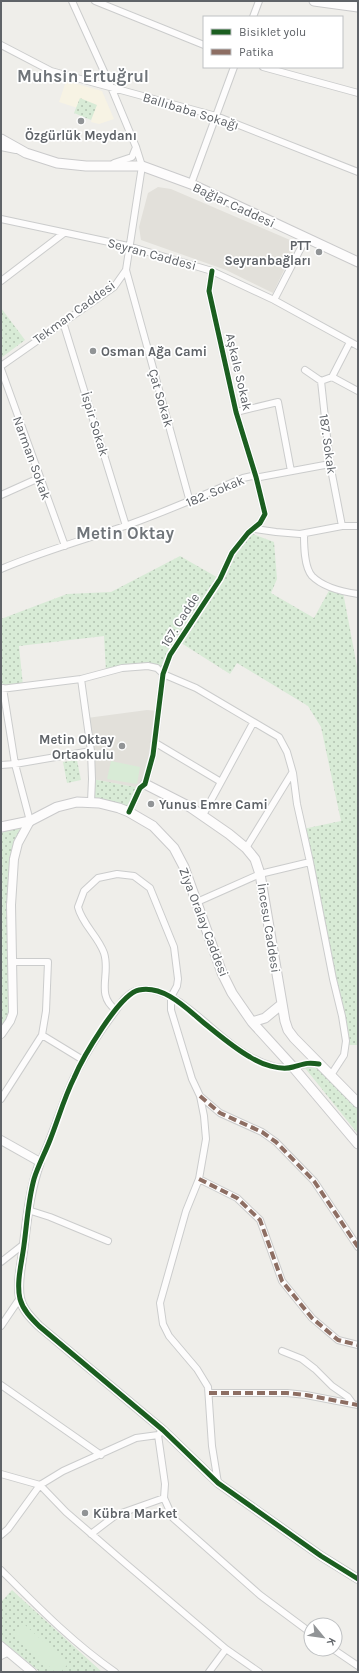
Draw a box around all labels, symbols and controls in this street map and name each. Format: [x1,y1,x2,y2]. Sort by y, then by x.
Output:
legend [203,16,343,68]
text: Bisiklet yolu [239,25,306,39]
text: Patika [239,45,274,59]
district label: Muhsin Ertuğrul [17,66,149,86]
street label: Ballıbaba Sokağı [141,89,241,133]
marker: Özgürlük Meydanı [76,116,86,126]
place label: Özgürlük Meydanı [25,128,137,143]
street label: Bağlar Caddesi [190,179,278,231]
street label: Seyran Caddesi [106,235,198,273]
place label: PTT Seyranbağları [224,238,311,268]
marker: PTT Seyranbağları [314,247,324,257]
street label: Tekman Caddesi [30,277,118,347]
street label: Aşkale Sokak [223,332,255,412]
place label: Osman Ağa Cami [101,344,207,359]
marker: Osman Ağa Cami [88,346,98,356]
street label: Çat Sokak [146,367,176,429]
street label: İspir Sokak [78,390,112,458]
street label: 187. Sokak [316,413,340,475]
street label: Narman Sokak [10,414,54,502]
street label: 182. Sokak [184,472,246,510]
district label: Metin Oktay [76,523,174,543]
street label: 167. Cadde [158,590,203,650]
place label: Metin Oktay Ortaokulu [39,732,114,762]
marker: Metin Oktay Ortaokulu [117,741,127,751]
place label: Yunus Emre Cami [159,797,268,812]
marker: Yunus Emre Cami [146,799,156,809]
street label: Ziya Oralay Caddesi [176,865,232,979]
street label: İncesu Caddesi [255,882,283,974]
place label: Kübra Market [93,1506,177,1521]
marker: Kübra Market [80,1508,90,1518]
north arrow [303,1617,343,1657]
text: K [323,1635,339,1649]

